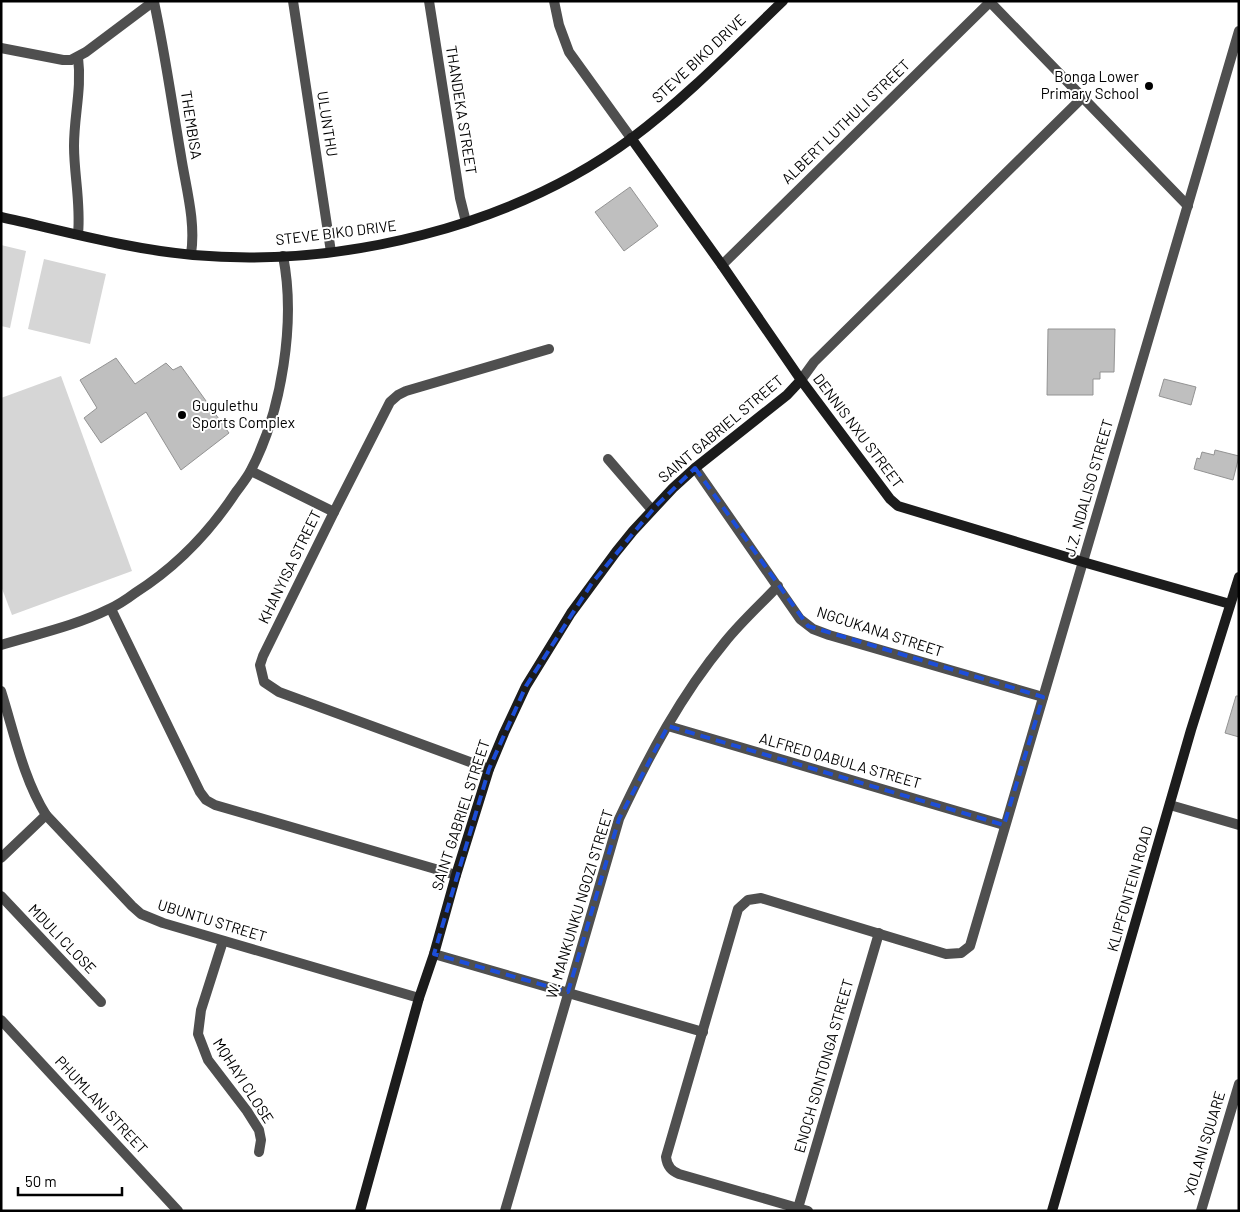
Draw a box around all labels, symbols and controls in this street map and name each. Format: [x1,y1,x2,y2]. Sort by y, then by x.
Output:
street label: STEVE BIKO DRIVE [648,10,749,106]
street label: THANDEKA STREET [443,44,481,176]
street label: ALBERT LUTHULI STREET [777,55,913,187]
place label: Bonga Lower Primary School [1041,67,1140,102]
marker: Bonga Lower Primary School [1143,80,1155,92]
street label: THEMBISA [178,89,206,160]
street label: ULUNTHU [314,90,342,158]
street label: STEVE BIKO DRIVE [274,216,397,248]
street label: DENNIS NXU STREET [810,370,908,491]
street label: SAINT GABRIEL STREET [654,371,787,486]
place label: Gugulethu Sports Complex [192,396,295,431]
marker: Gugulethu Sports Complex [176,409,188,421]
street label: J.Z. NDALISO STREET [1060,417,1116,559]
street label: KHANYISA STREET [254,507,324,626]
street label: NGCUKANA STREET [815,602,946,660]
street label: ALFRED QABULA STREET [757,728,923,792]
street label: SAINT GABRIEL STREET [427,737,493,892]
street label: W. MANKUNKU NGOZI STREET [542,807,616,1001]
street label: KLIPFONTEIN ROAD [1102,824,1156,954]
street label: UBUNTU STREET [156,895,269,945]
street label: MDULI CLOSE [25,900,100,977]
street label: ENOCH SONTONGA STREET [790,977,857,1155]
street label: MQHAYI CLOSE [210,1035,278,1126]
street label: PHUMLANI STREET [52,1052,152,1157]
street label: XOLANI SQUARE [1180,1089,1228,1197]
scale bar [18,1164,121,1196]
text: 50 m [25,1172,57,1190]

